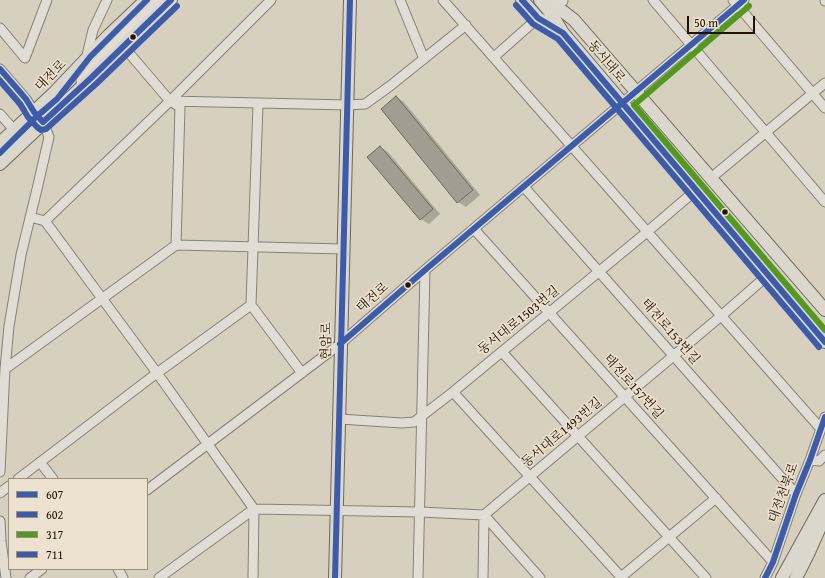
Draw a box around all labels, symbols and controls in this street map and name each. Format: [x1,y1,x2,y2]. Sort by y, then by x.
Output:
scale bar [689,8,757,34]
text: 50 m [694,14,718,31]
unlabelled marker [128,32,138,42]
street label: 동서대로 [584,38,628,86]
street label: 대전로 [32,57,70,95]
unlabelled marker [720,207,730,217]
street label: 태전로 [354,280,392,316]
unlabelled marker [403,280,413,290]
street label: 동서대로1503번길 [475,283,563,359]
street label: 태전로153번길 [637,296,703,368]
street label: 현암로 [319,322,335,360]
street label: 태전로157번길 [600,351,666,423]
street label: 동서대로1493번길 [519,395,605,471]
street label: 대전천북로 [766,461,802,525]
legend [8,478,148,570]
text: 607 [46,486,63,503]
text: 602 [46,506,63,523]
text: 317 [46,526,63,543]
text: 711 [46,546,63,563]

